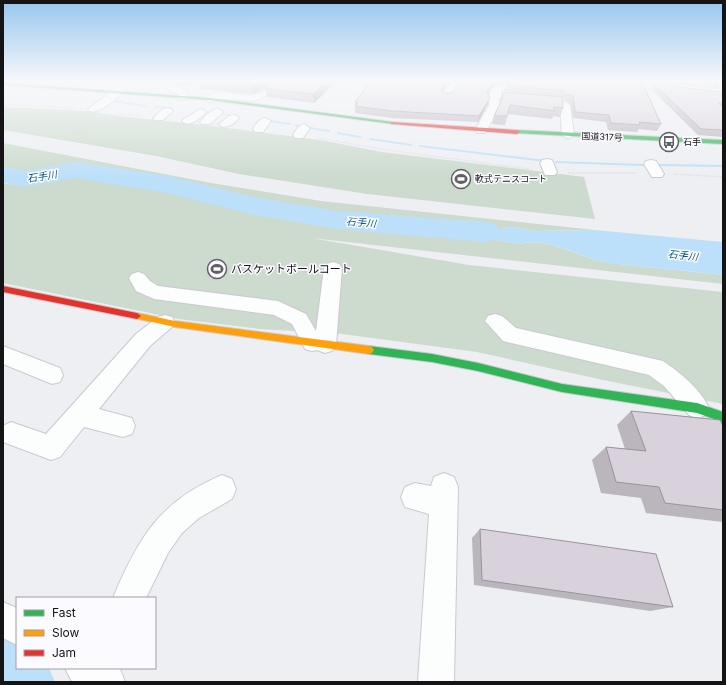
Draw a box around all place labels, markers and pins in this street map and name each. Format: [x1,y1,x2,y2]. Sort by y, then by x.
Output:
bus stop icon: 石手 [658,131,680,153]
place label: 石手 [683,136,701,147]
sports icon: 軟式テニスコート [450,168,472,190]
place label: 軟式テニスコート [475,173,547,184]
sports icon: バスケットボールコート [206,258,228,280]
place label: バスケットボールコート [231,262,352,276]

